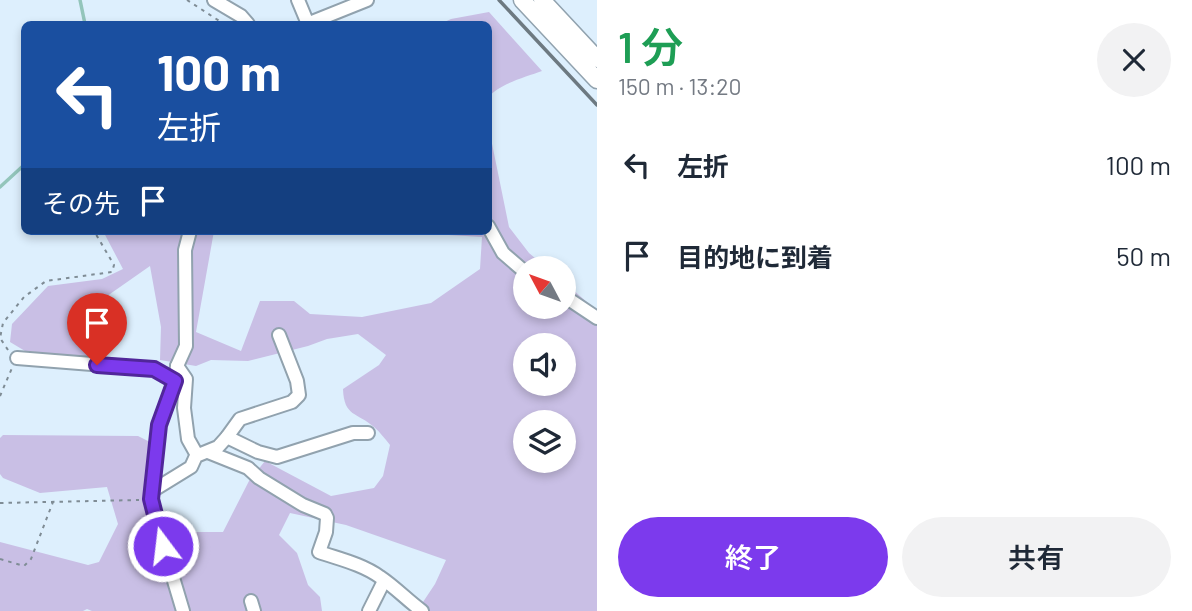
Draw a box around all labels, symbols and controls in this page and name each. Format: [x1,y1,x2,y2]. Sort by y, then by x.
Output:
text: 1 分 [618,21,683,71]
button: close [1097,23,1171,97]
text: 100 m [157,42,281,101]
icon: left [42,49,133,140]
text: 150 m · 13:20 [618,72,742,100]
text: 左折 [157,107,221,145]
icon: left [618,146,656,184]
text: 100 m [1106,149,1171,180]
text: 左折 [677,150,729,181]
icon: arrive [134,182,172,220]
text: その先 [42,187,120,218]
icon: arrive [618,237,656,275]
text: 50 m [1116,240,1171,271]
text: 目的地に到着 [677,241,833,272]
north arrow [513,256,576,318]
map controls [513,256,576,473]
pin [67,293,127,365]
icon: arrive [78,304,116,342]
button: sound [513,333,576,396]
button: layers [513,410,576,473]
position arrow [126,509,200,583]
button: 終了 [618,517,888,597]
button: 共有 [902,517,1171,597]

